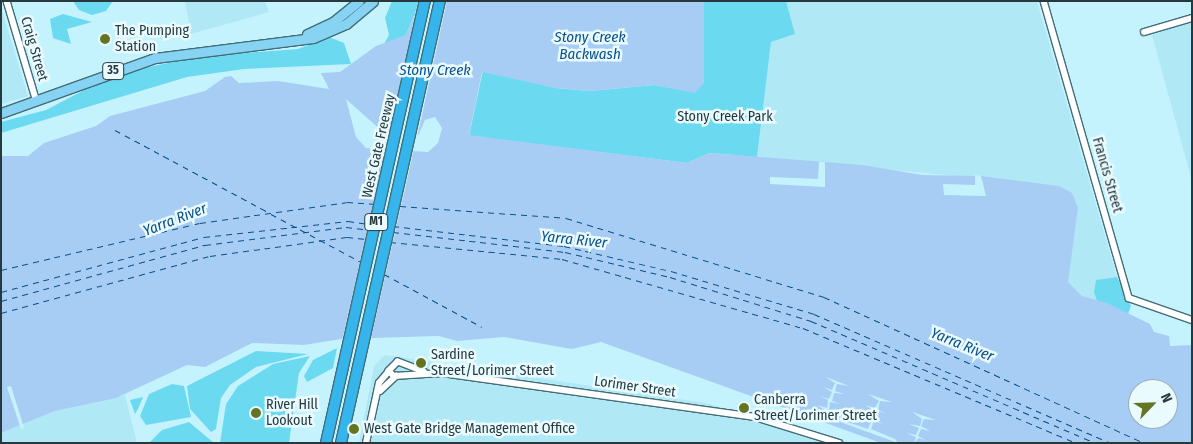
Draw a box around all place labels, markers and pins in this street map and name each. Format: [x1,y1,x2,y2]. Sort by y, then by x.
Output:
place label: The Pumping Station [115,23,189,56]
marker: The Pumping Station [99,33,111,45]
place label: Sardine Street/Lorimer Street [431,347,554,380]
marker: Sardine Street/Lorimer Street [415,357,427,369]
place label: Canberra Street/Lorimer Street [754,392,877,424]
place label: River Hill Lookout [266,397,318,430]
marker: Canberra Street/Lorimer Street [738,402,750,414]
marker: River Hill Lookout [250,407,262,419]
place label: West Gate Bridge Management Office [364,421,575,437]
marker: West Gate Bridge Management Office [348,423,360,435]

